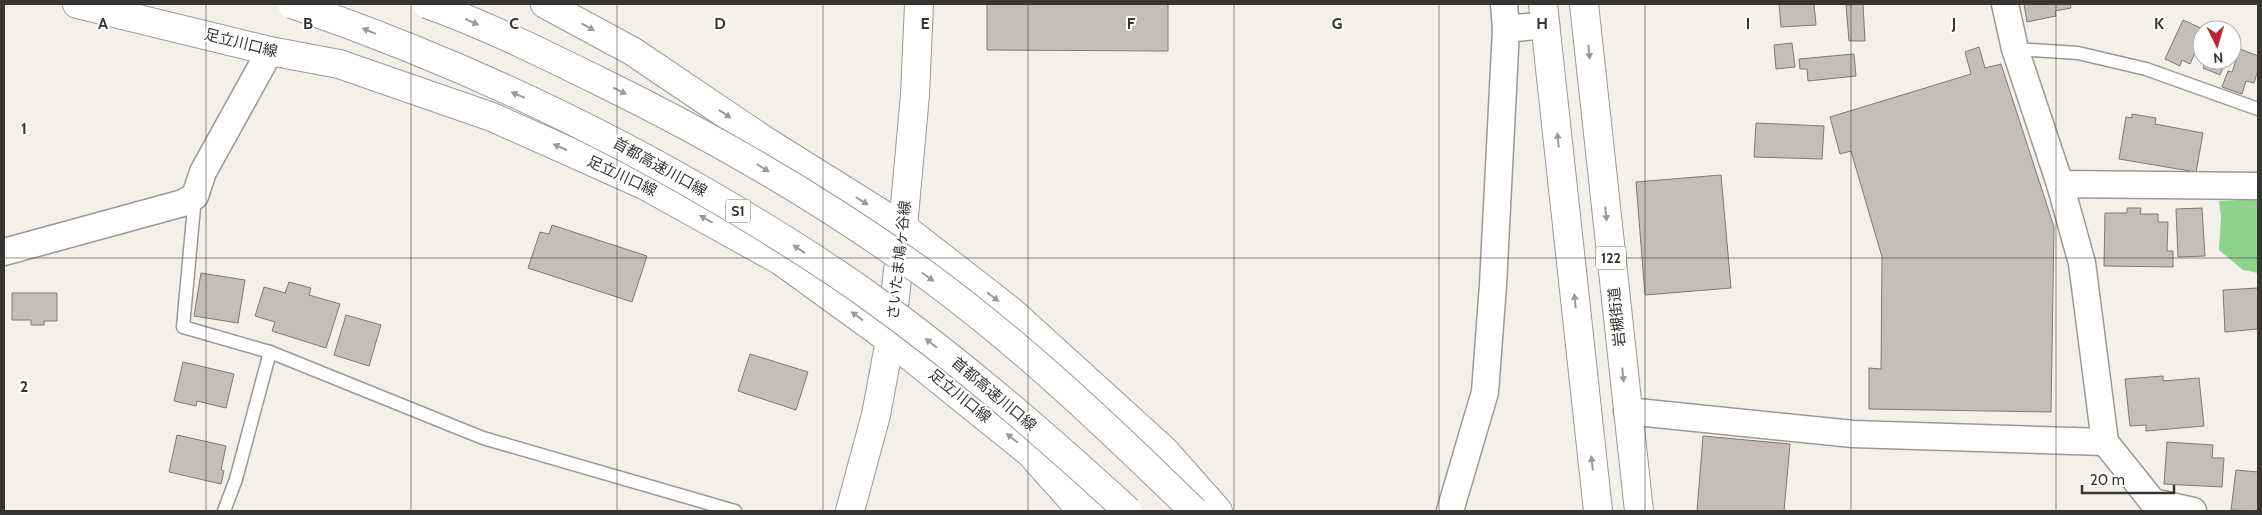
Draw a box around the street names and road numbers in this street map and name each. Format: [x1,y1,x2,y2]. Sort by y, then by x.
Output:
street label: 足立川口線 [202,25,280,61]
street label: 首都高速川口線 [610,134,710,200]
street label: 足立川口線 [584,152,660,200]
road number: S1 [726,200,750,222]
street label: さいたま鳩ヶ谷線 [884,200,914,320]
road number: 122 [1596,247,1626,270]
street label: 岩槻街道 [1605,286,1629,348]
street label: 首都高速川口線 [948,353,1040,435]
street label: 足立川口線 [925,365,995,427]

